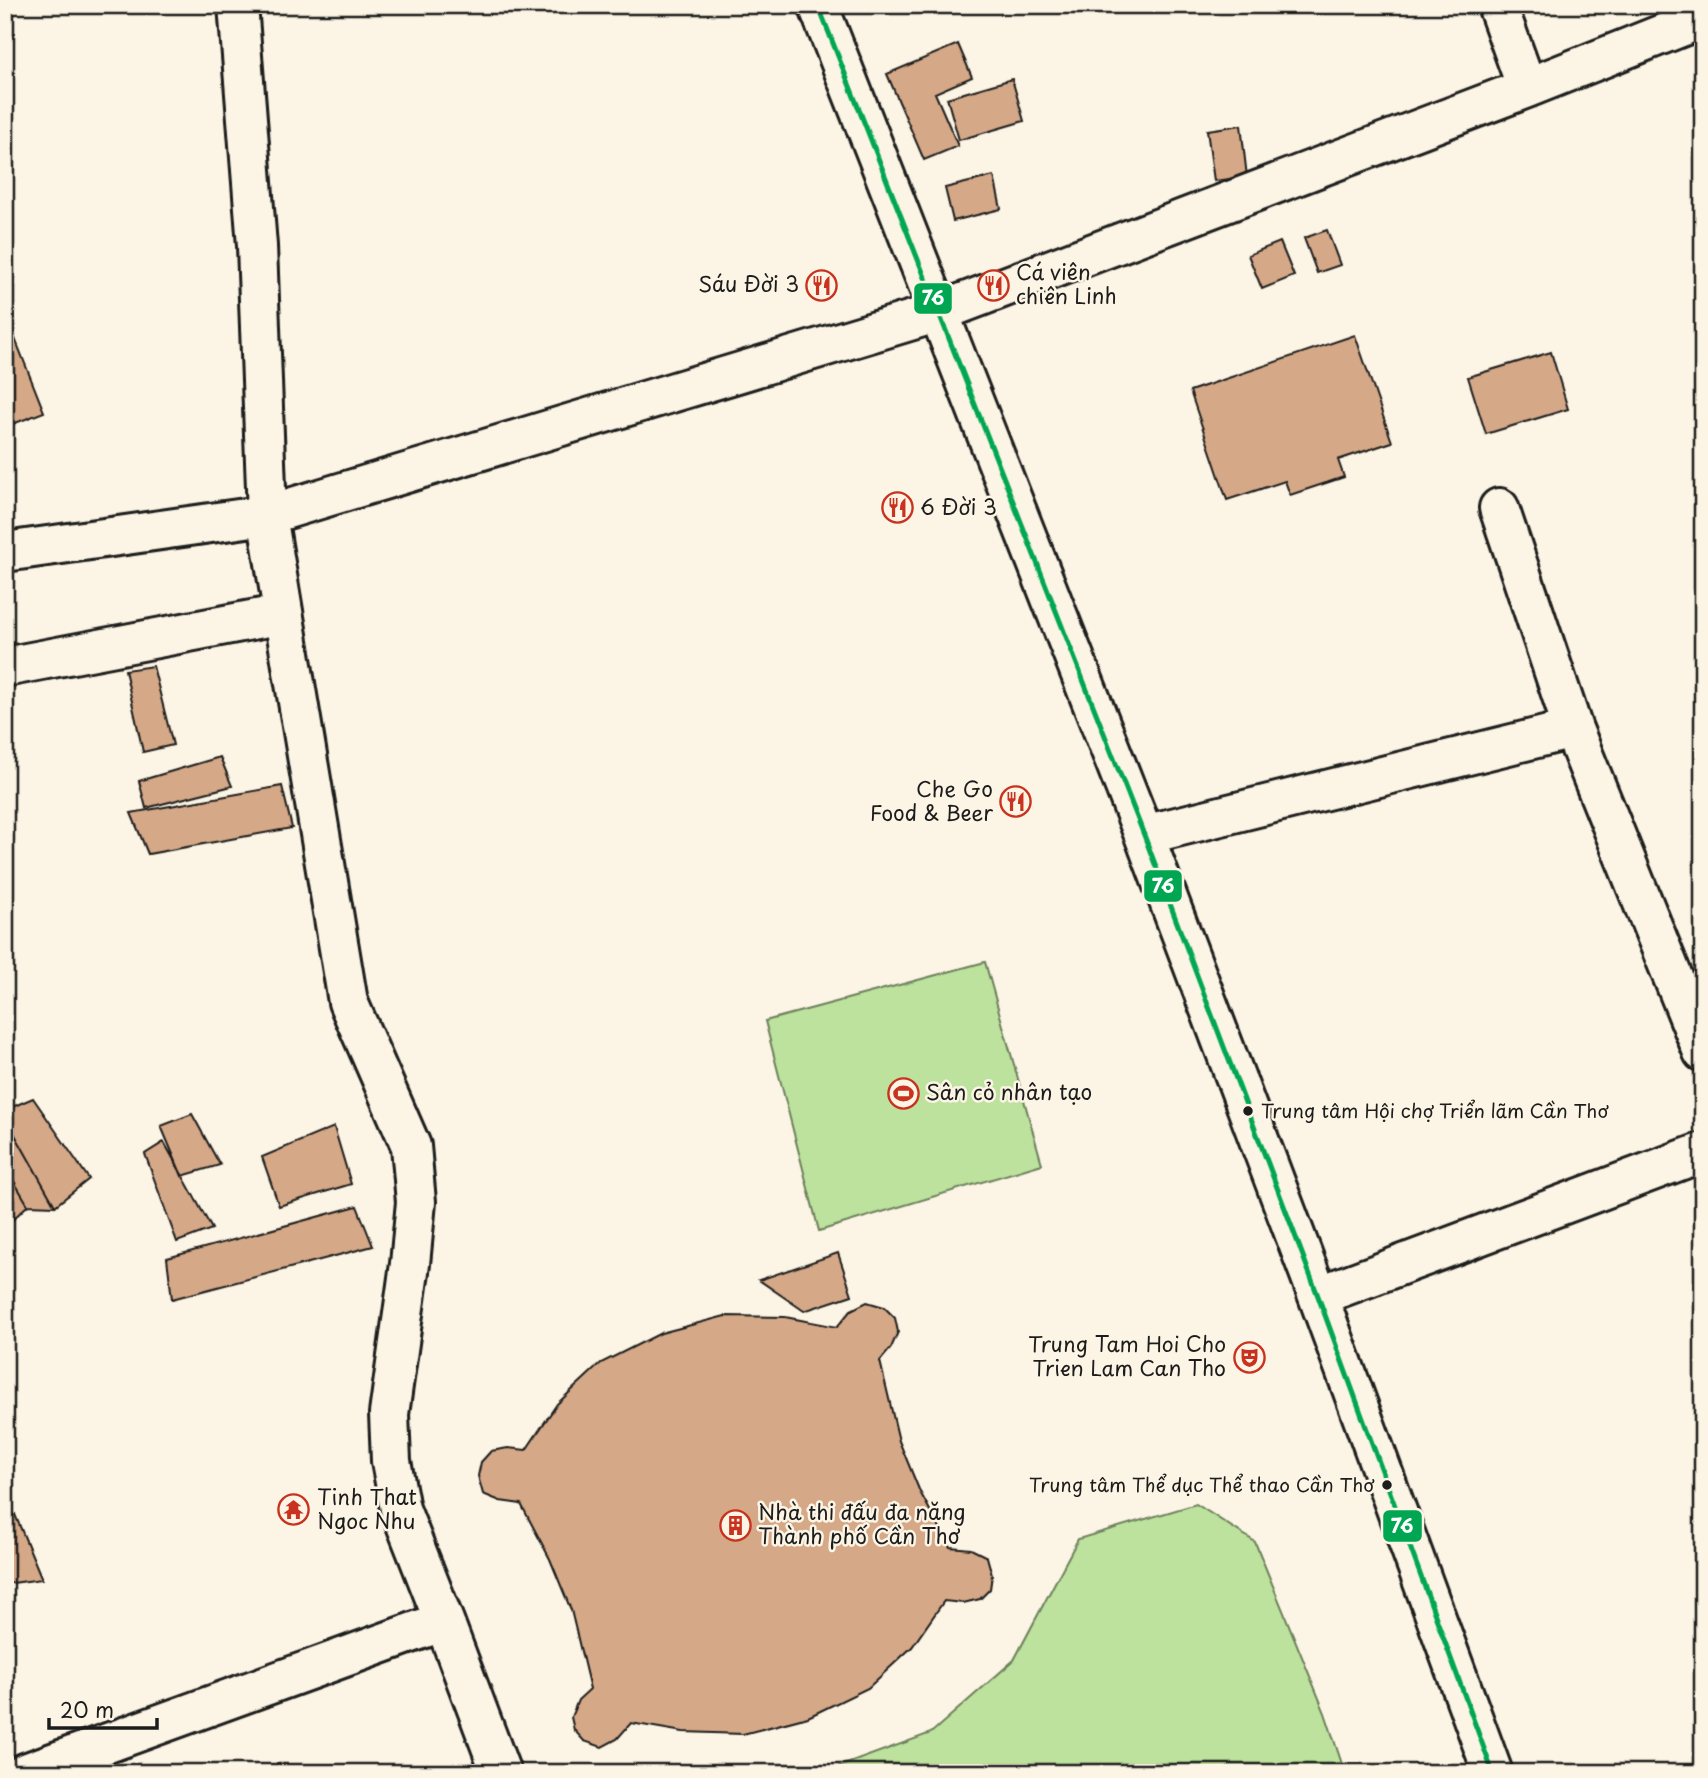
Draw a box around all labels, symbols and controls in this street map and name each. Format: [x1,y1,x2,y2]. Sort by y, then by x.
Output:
place label: Cá viên chiên Linh [1016,255,1117,311]
place label: Sáu Đời 3 [698,267,799,299]
restaurant icon: Sáu Đời 3 [805,268,839,302]
restaurant icon: Cá viên chiên Linh [976,268,1010,302]
line badge: 76 [913,282,953,315]
text: 76 [922,283,944,311]
place label: 6 Đời 3 [920,490,997,522]
restaurant icon: 6 Đời 3 [880,491,914,525]
place label: Che Go Food & Beer [870,772,993,828]
restaurant icon: Che Go Food & Beer [999,785,1033,819]
line badge: 76 [1143,869,1183,903]
text: 76 [1152,871,1174,899]
place label: Sân cỏ nhân tạo [926,1075,1092,1107]
sports icon: Sân cỏ nhân tạo [886,1076,920,1110]
place label: Trung tâm Hội chợ Triển lãm Cần Thơ [1261,1096,1609,1124]
marker: Trung tâm Hội chợ Triển lãm Cần Thơ [1241,1104,1255,1118]
place label: Trung Tam Hoi Cho Trien Lam Can Tho [1028,1327,1226,1383]
theatre icon: Trung Tam Hoi Cho Trien Lam Can Tho [1232,1340,1266,1374]
place label: Trung tâm Thể dục Thể thao Cần Thơ [1029,1470,1375,1498]
marker: Trung tâm Thể dục Thể thao Cần Thơ [1380,1478,1394,1492]
place label: Tinh That Ngoc Nhu [317,1480,417,1536]
temple icon: Tinh That Ngoc Nhu [277,1493,311,1527]
place label: Nhà thi đấu đa năng Thành phố Cần Thơ [758,1495,966,1551]
building icon: Nhà thi đấu đa năng Thành phố Cần Thơ [718,1508,752,1542]
line badge: 76 [1382,1509,1423,1543]
text: 76 [1391,1511,1413,1539]
scale bar [49,1687,158,1731]
text: 20 m [60,1693,114,1725]

